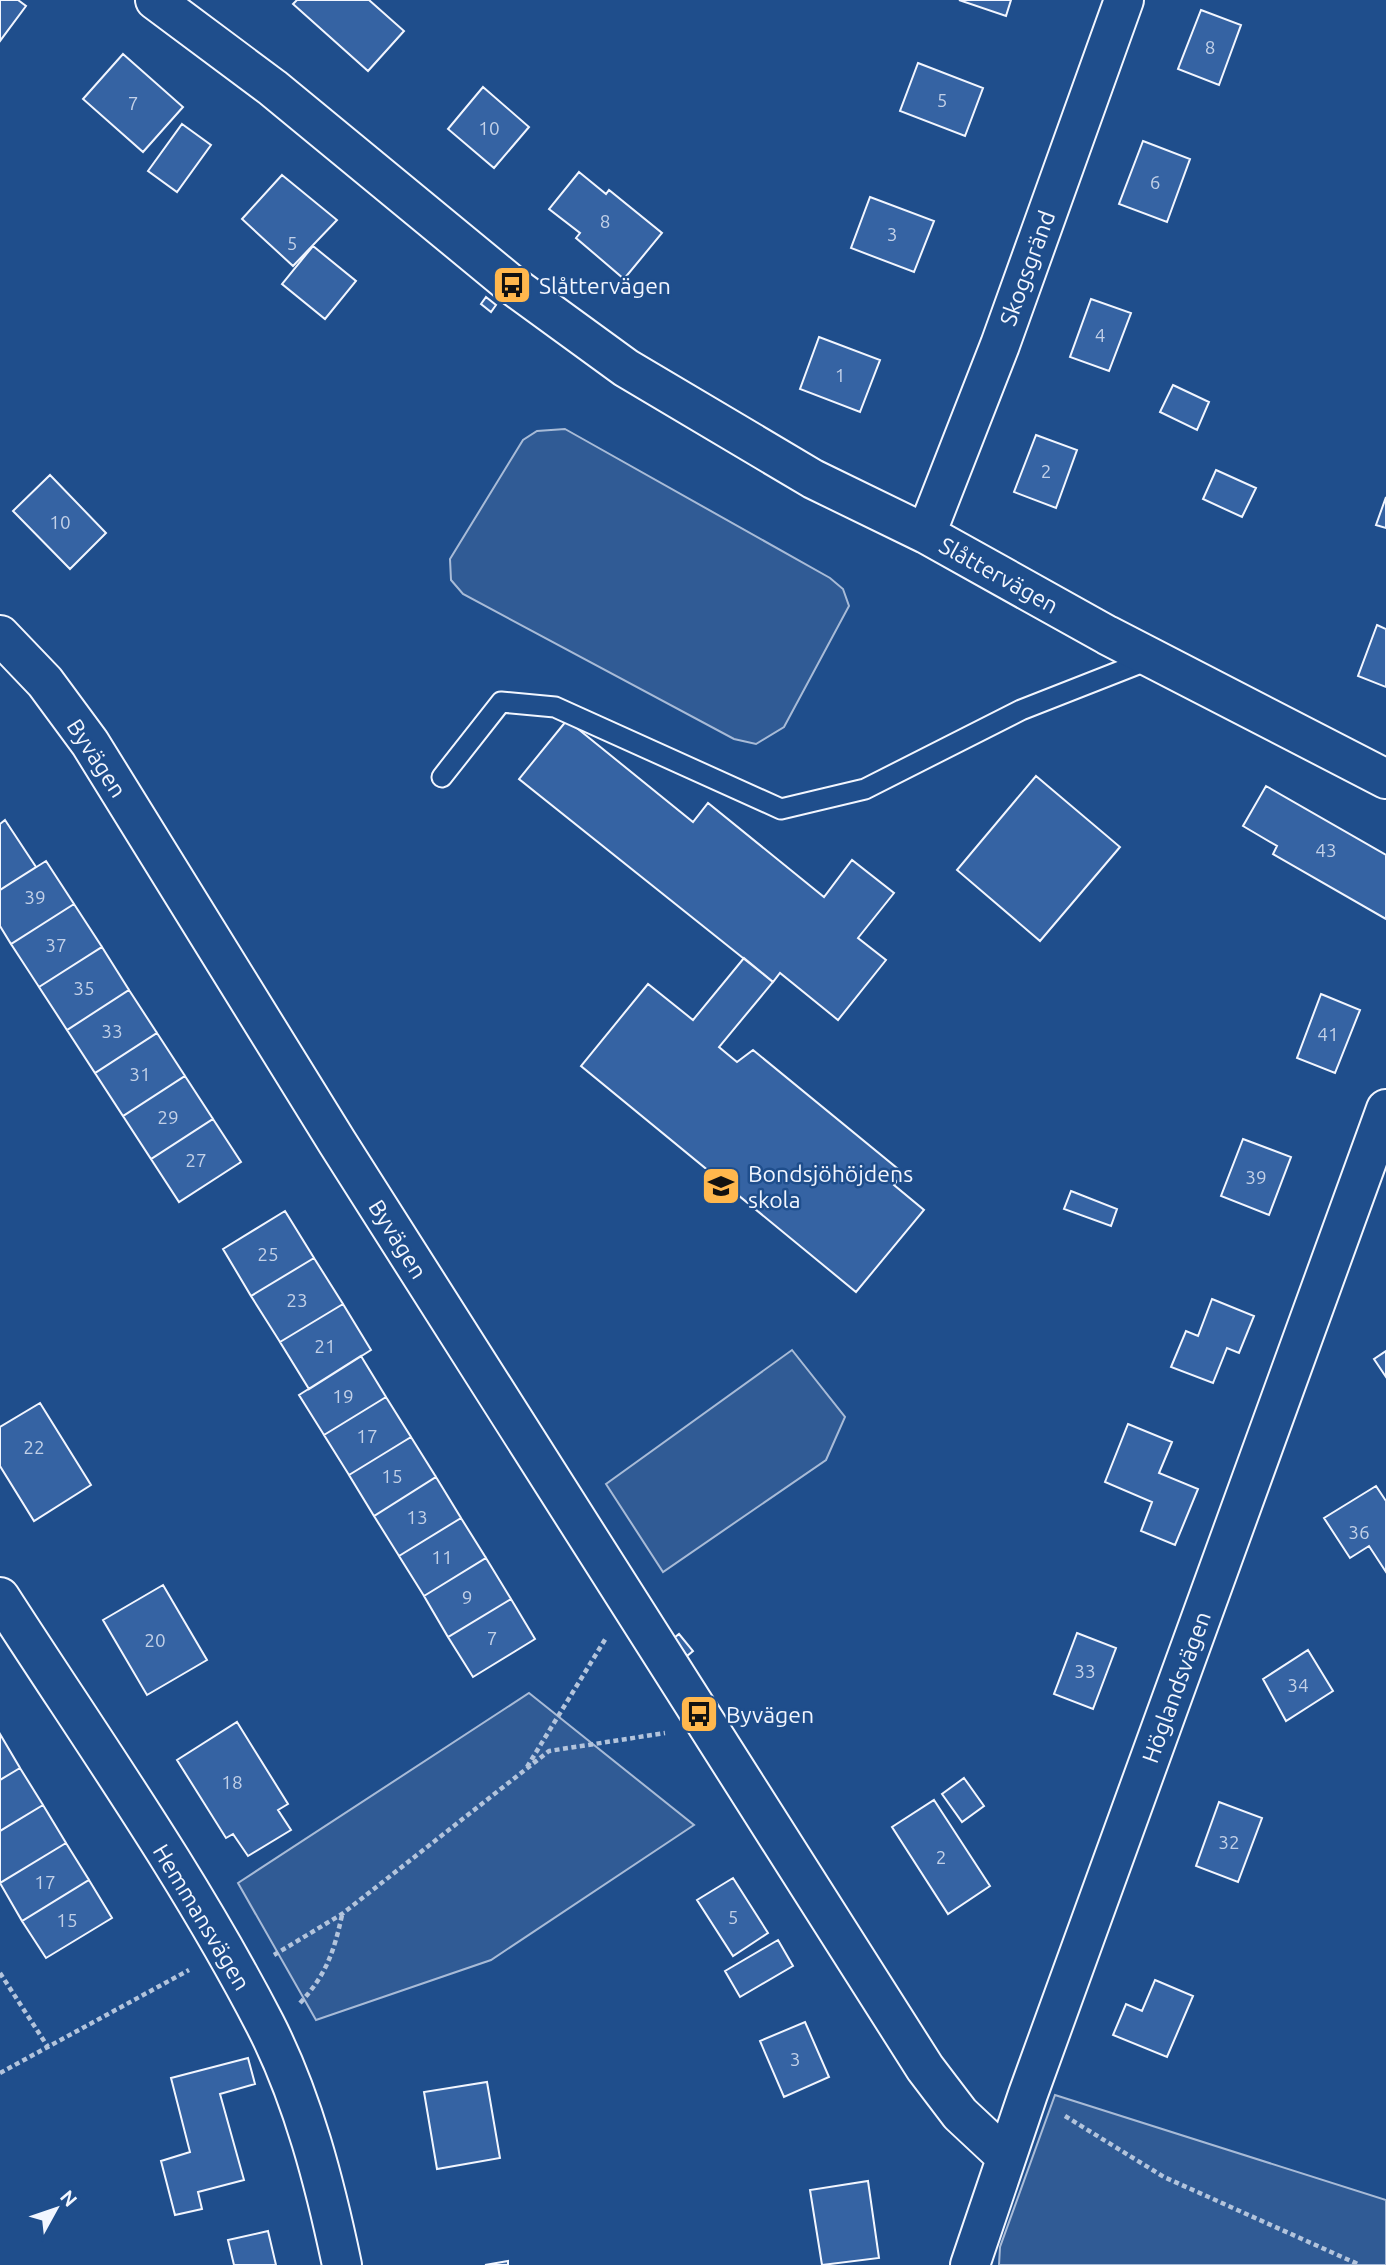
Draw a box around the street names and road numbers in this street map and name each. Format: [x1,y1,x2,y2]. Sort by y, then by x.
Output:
street label: Skogsgränd [995,207,1059,329]
street label: Slåttervägen [935,532,1063,618]
street label: Byvägen [63,714,131,802]
street label: Byvägen [364,1195,432,1283]
street label: Höglandsvägen [1137,1608,1215,1766]
street label: Hemmansvägen [149,1840,255,1994]

